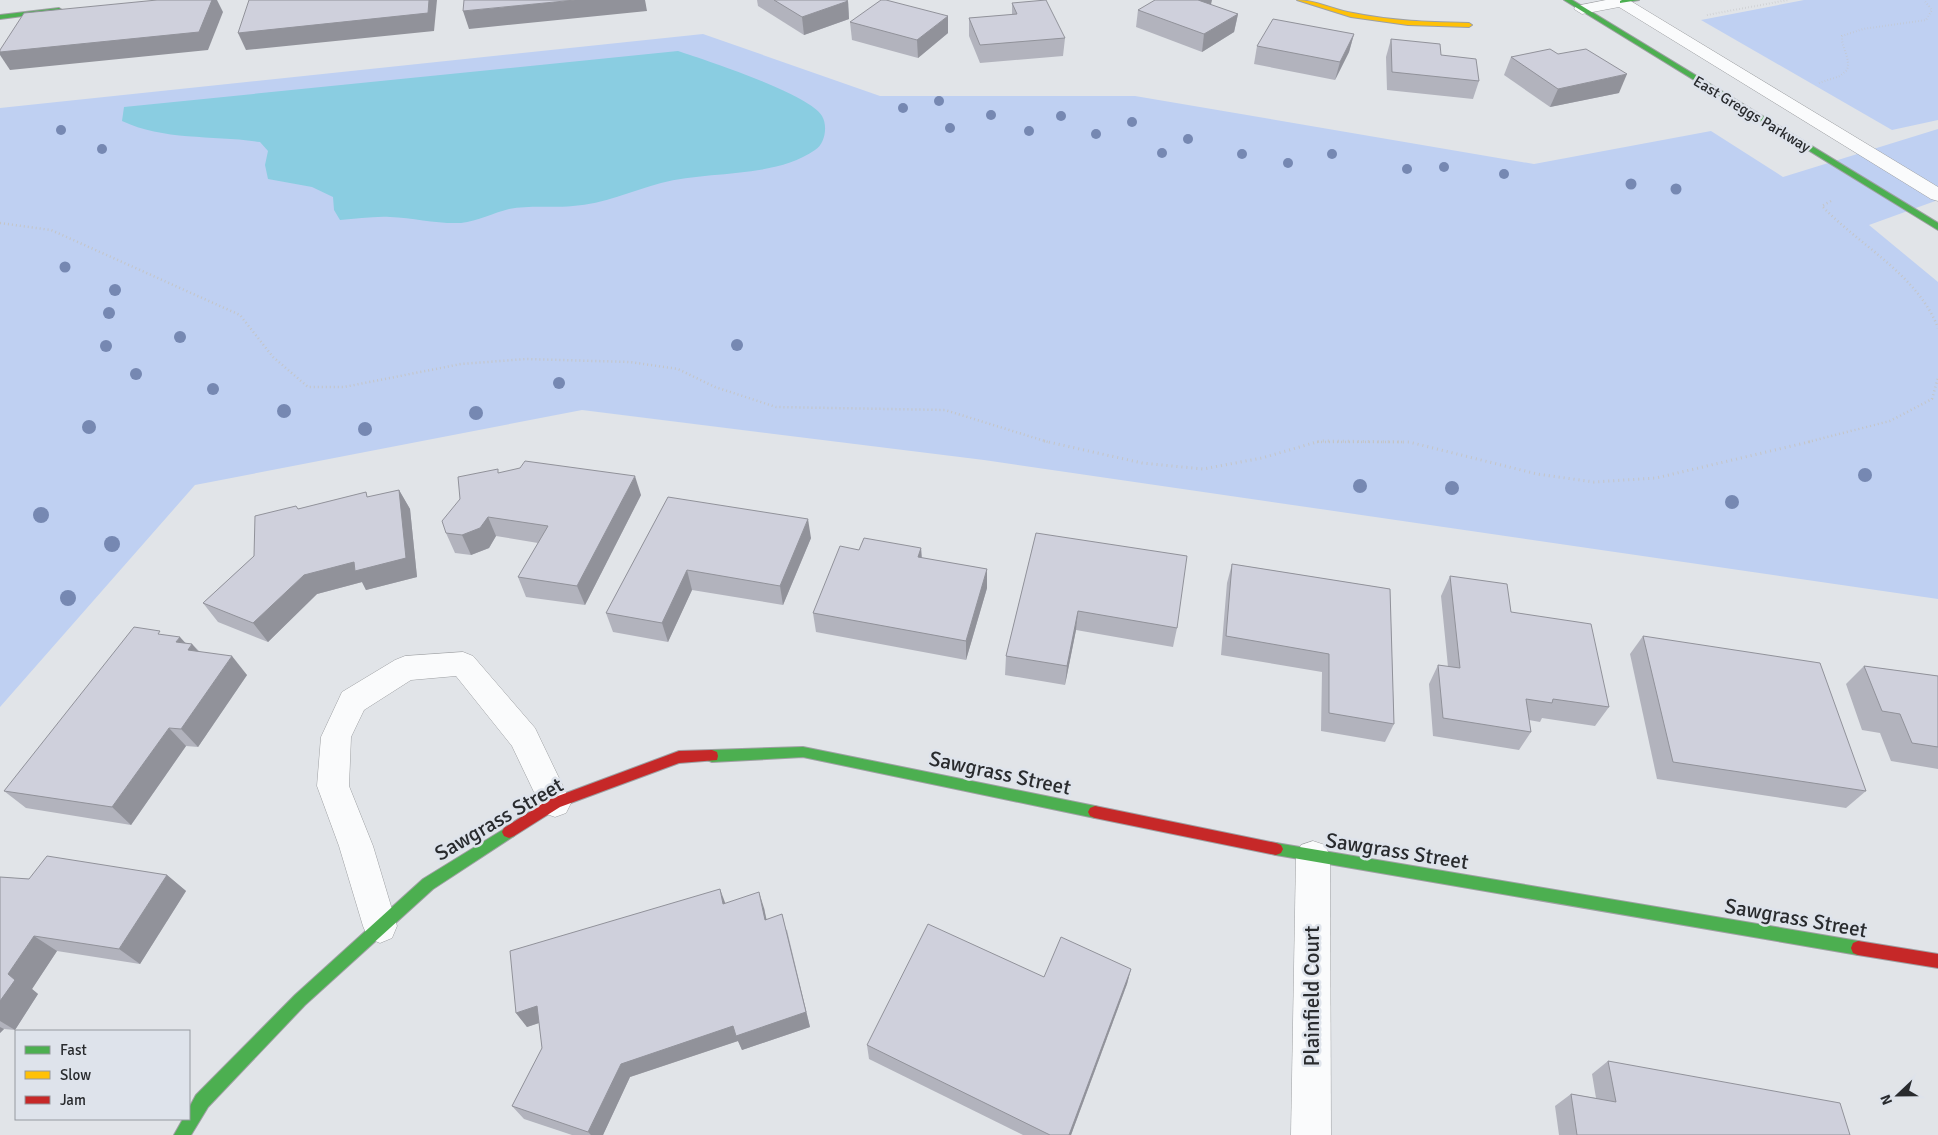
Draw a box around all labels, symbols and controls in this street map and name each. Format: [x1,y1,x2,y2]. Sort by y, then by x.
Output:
street label: East Greggs Parkway [1690,72,1814,156]
street label: Sawgrass Street [927,745,1073,801]
street label: Sawgrass Street [430,772,568,866]
street label: Sawgrass Street [1324,827,1470,875]
street label: Sawgrass Street [1723,893,1869,943]
street label: Plainfield Court [1299,926,1325,1066]
legend [15,1030,190,1120]
text: Fast [60,1041,87,1059]
text: Slow [60,1066,91,1084]
north arrow [1873,1070,1923,1120]
text: Jam [60,1091,86,1109]
text: N [1877,1092,1896,1107]

